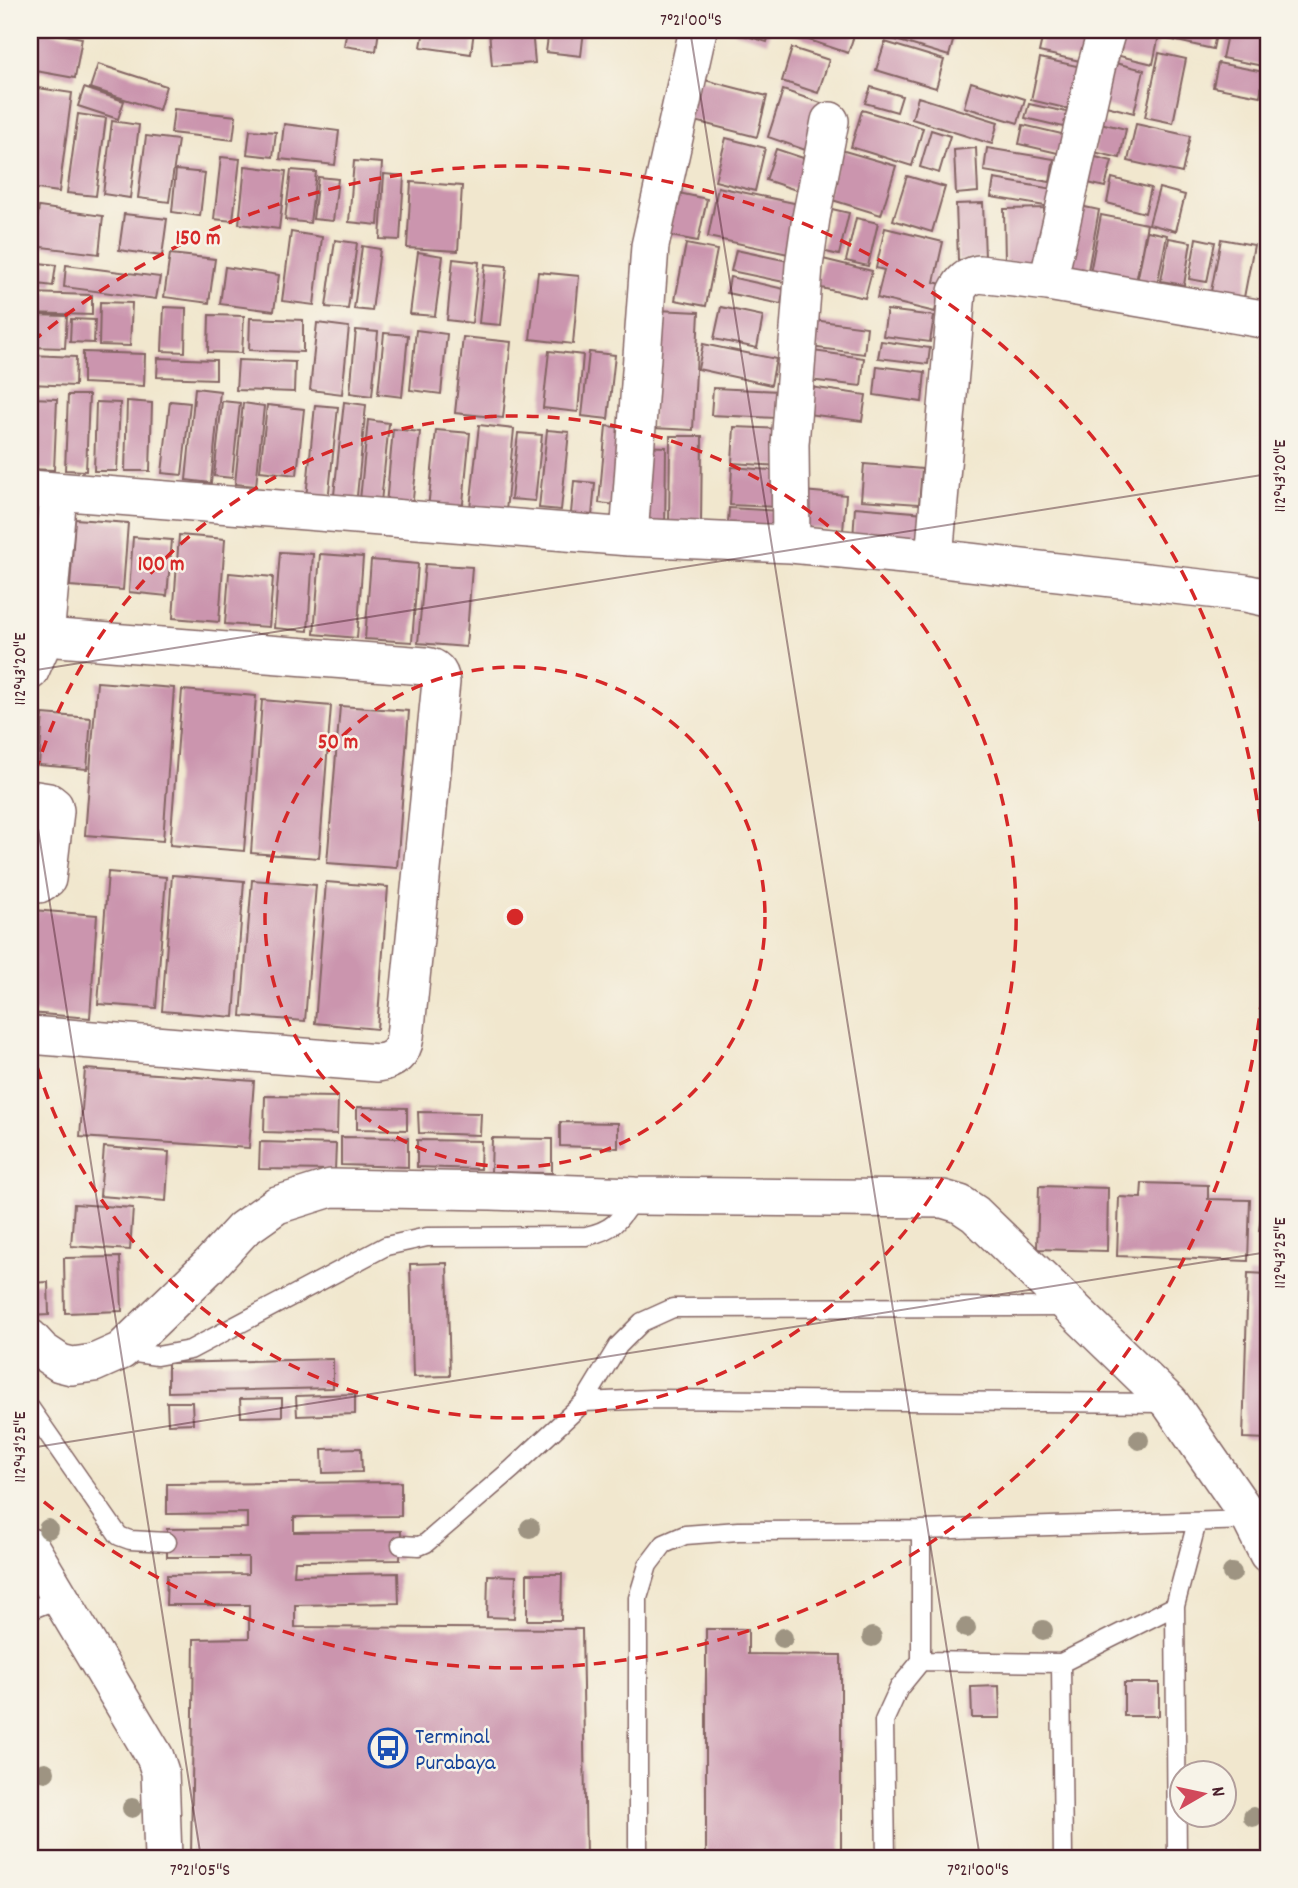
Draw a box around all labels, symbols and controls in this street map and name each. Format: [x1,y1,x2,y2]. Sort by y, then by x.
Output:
text: 7°21'00"S [660,9,722,34]
text: 150 m [175,225,221,255]
text: 112°43'20"E [1269,440,1294,512]
text: 100 m [138,551,184,581]
text: 112°43'20"E [9,633,34,705]
text: 50 m [318,729,358,759]
centre of rings [503,905,527,929]
text: 112°43'25"E [1269,1217,1294,1289]
text: 112°43'25"E [9,1411,34,1483]
place label: Terminal Purabaya [415,1722,497,1781]
bus stop icon: Terminal Purabaya [367,1727,409,1769]
north arrow [1168,1758,1238,1828]
text: N [1202,1785,1230,1799]
text: 7°21'05"S [170,1859,230,1884]
text: 7°21'00"S [947,1859,1009,1884]

